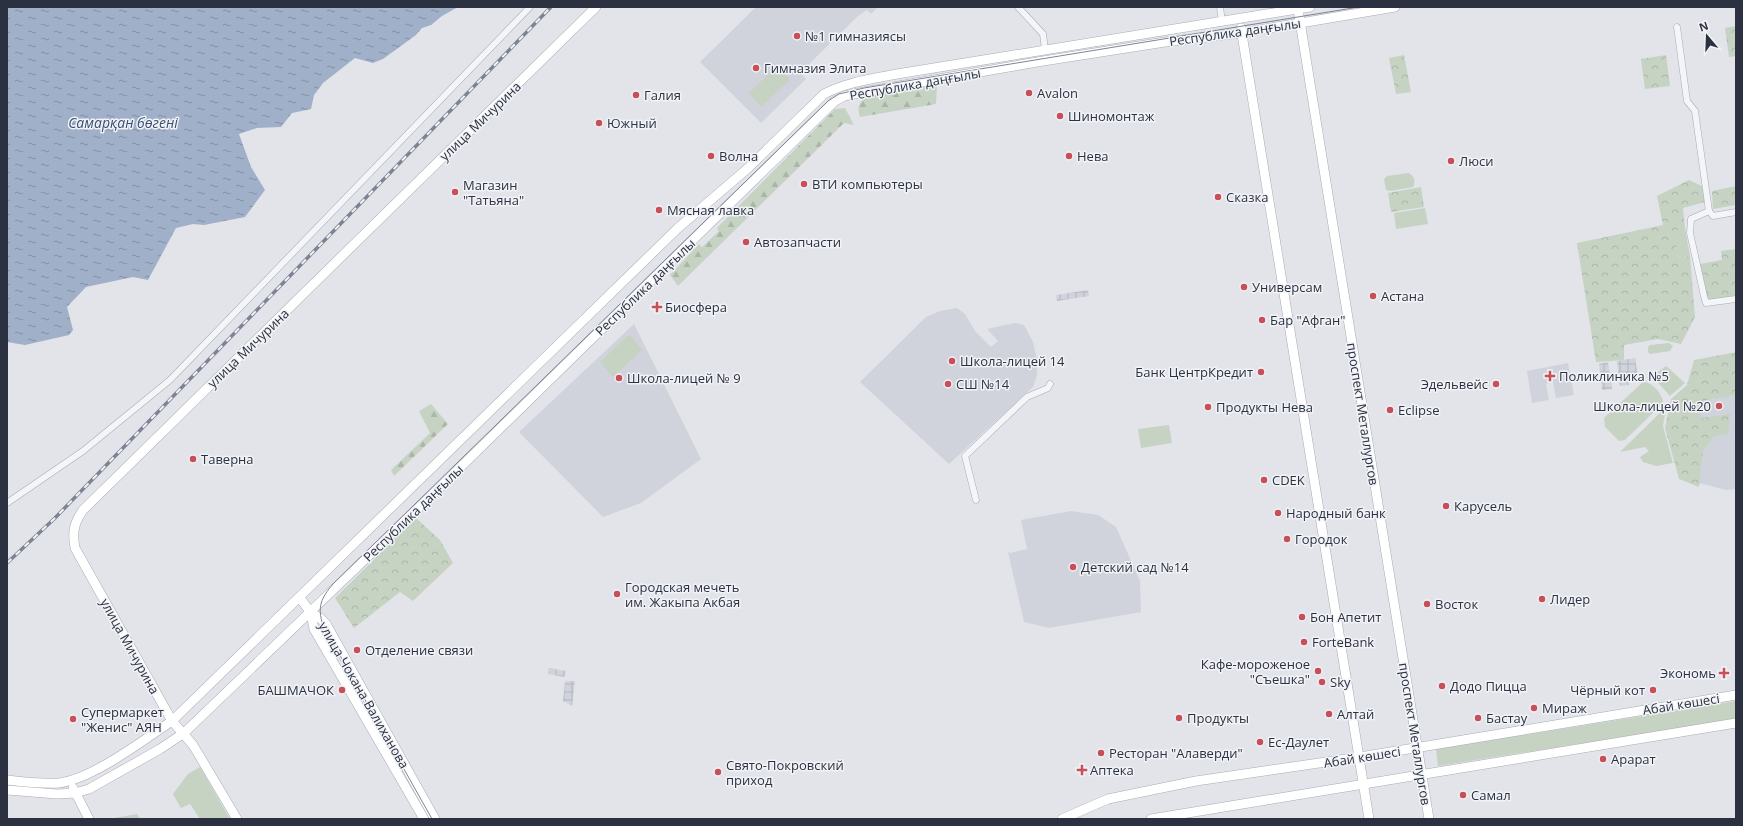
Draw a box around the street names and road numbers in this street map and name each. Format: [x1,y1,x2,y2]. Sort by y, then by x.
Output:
street label: Республика даңғылы [1168,14,1302,50]
street label: Республика даңғылы [848,64,982,104]
street label: улица Мичурина [435,77,525,165]
street label: Республика даңғылы [591,234,699,340]
street label: улица Мичурина [203,304,293,392]
street label: проспект Металлургов [1343,341,1383,487]
street label: Республика даңғылы [359,460,467,566]
street label: улица Мичурина [96,595,164,697]
street label: улица Чокана Валиханова [315,618,413,772]
street label: проспект Металлургов [1395,661,1435,807]
street label: Абай көшесі [1641,689,1721,719]
street label: Абай көшесі [1322,742,1402,772]

